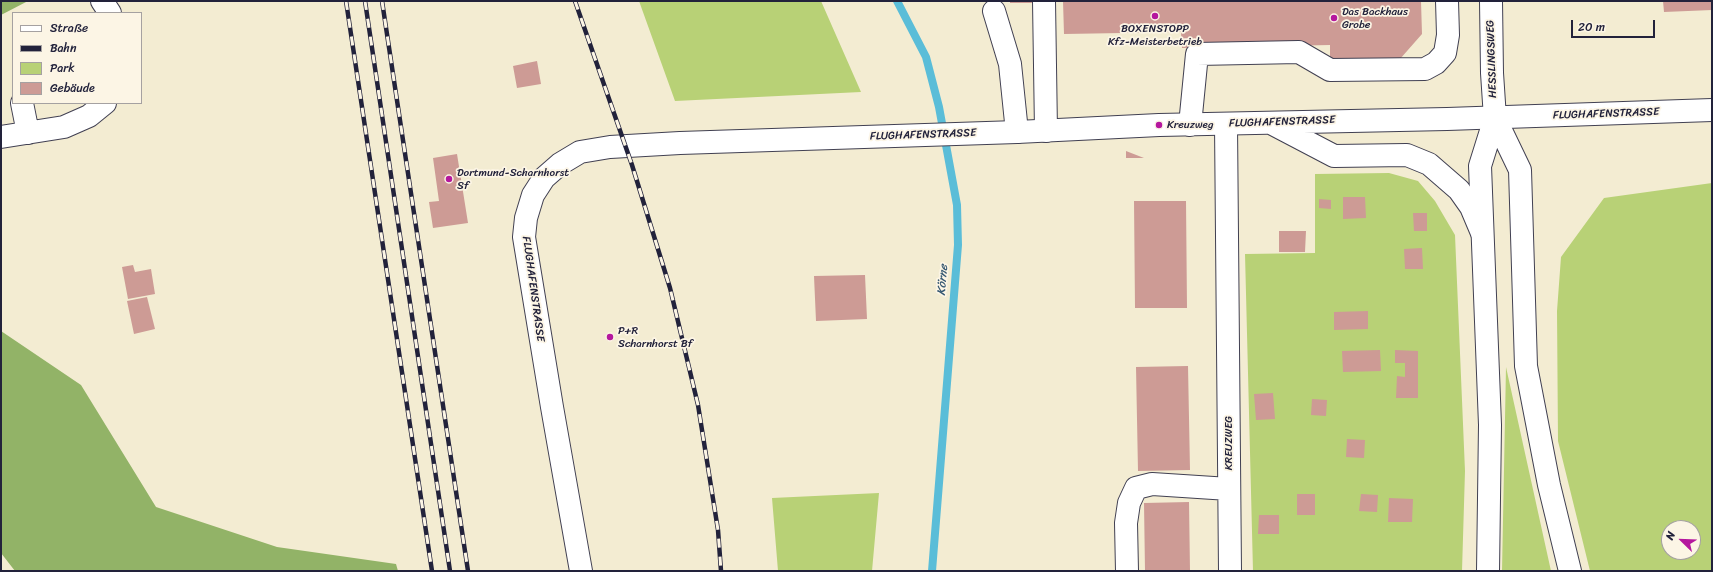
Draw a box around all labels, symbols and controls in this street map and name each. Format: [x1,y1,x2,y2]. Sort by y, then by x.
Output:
place label: Das Backhaus Grobe [1342,5,1408,31]
marker: BOXENSTOPP Kfz-Meisterbetrieb [1150,11,1160,21]
legend [12,12,142,104]
scale bar [1573,12,1657,38]
marker: Das Backhaus Grobe [1329,13,1339,23]
text: 20 m [1578,16,1605,38]
text: Straße [50,17,88,39]
street label: HESSLINGSWEG [1484,20,1500,98]
place label: BOXENSTOPP Kfz-Meisterbetrieb [1108,22,1202,48]
text: Bahn [50,37,76,59]
text: Park [50,57,75,79]
text: Gebäude [50,77,95,99]
street label: FLUGHAFENSTRASSE [1553,106,1659,122]
street label: FLUGHAFENSTRASSE [1229,114,1335,130]
place label: Kreuzweg [1167,118,1213,132]
marker: Kreuzweg [1154,120,1164,130]
street label: FLUGHAFENSTRASSE [870,127,976,143]
place label: Dortmund-Scharnhorst Sf [457,166,569,192]
marker: Dortmund-Scharnhorst Sf [444,174,454,184]
street label: FLUGHAFENSTRASSE [519,235,547,343]
water label: Körne [934,264,952,296]
place label: P+R Scharnhorst Bf [618,324,693,350]
marker: P+R Scharnhorst Bf [605,332,615,342]
street label: KREUZWEG [1222,416,1236,470]
north arrow [1661,520,1701,560]
text: N [1660,528,1681,543]

